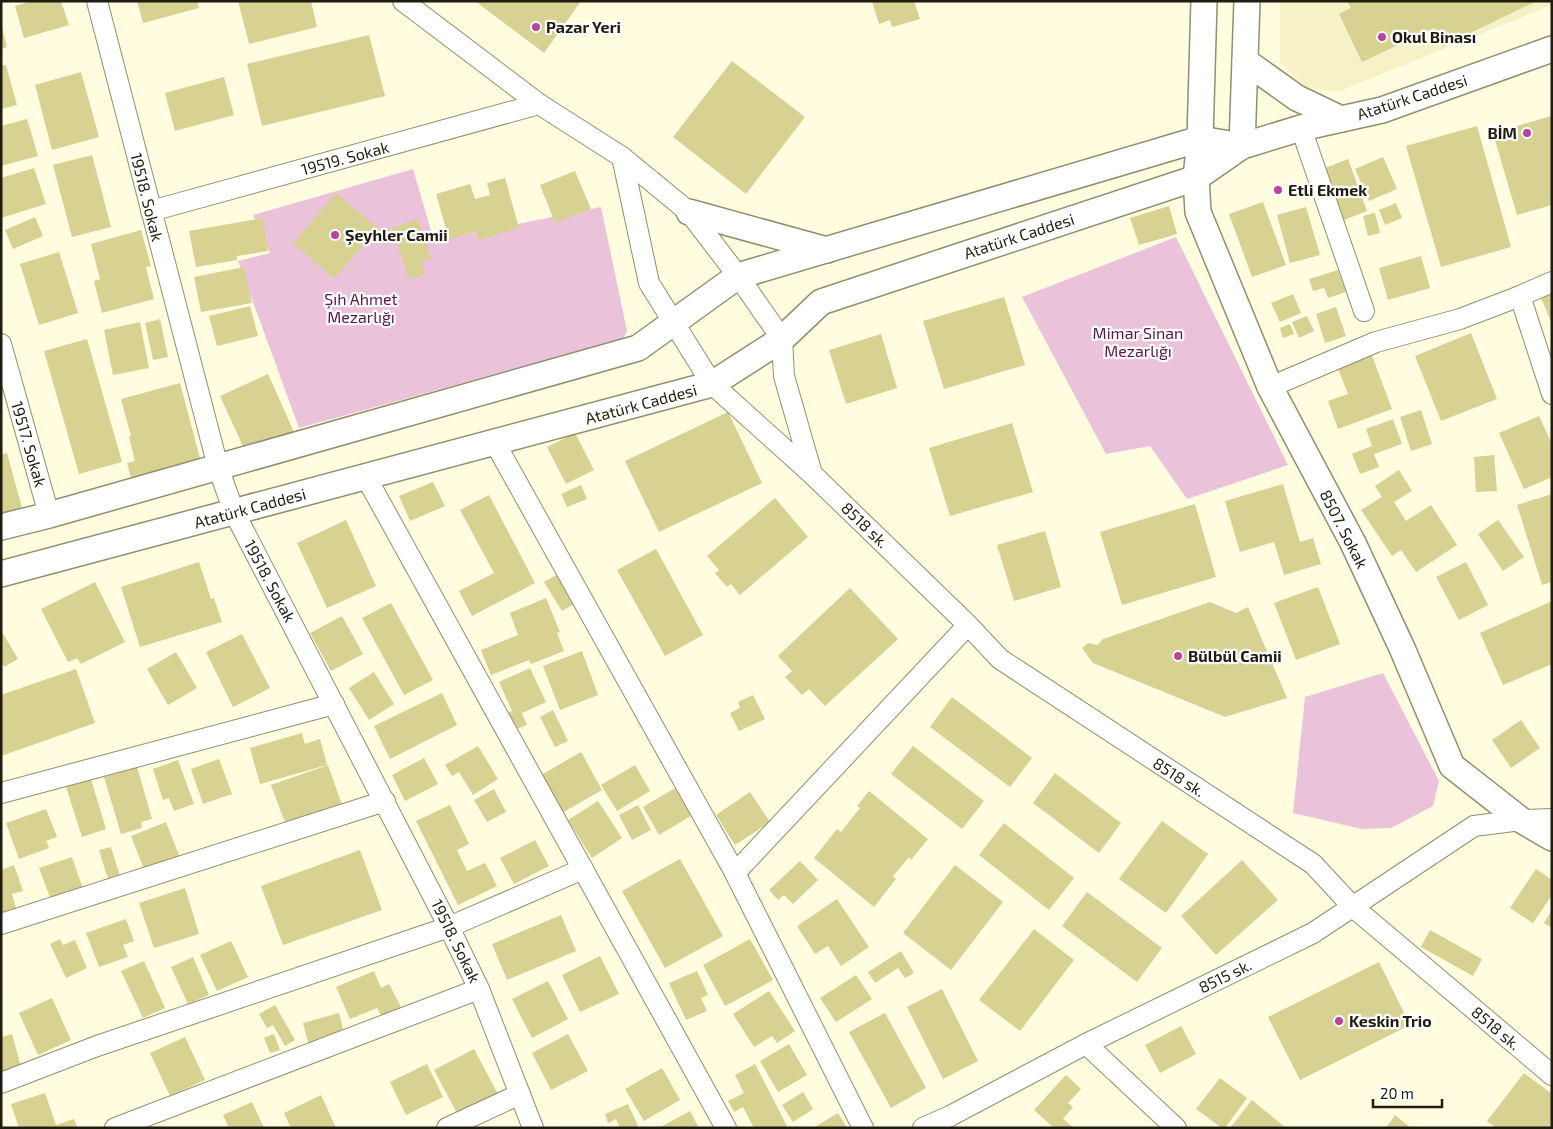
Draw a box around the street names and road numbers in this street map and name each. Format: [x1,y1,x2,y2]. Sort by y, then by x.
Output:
street label: Atatürk Caddesi [1354,70,1469,123]
street label: 19519. Sokak [299,137,391,178]
street label: 19518. Sokak [127,151,168,243]
street label: Atatürk Caddesi [961,209,1076,262]
street label: Atatürk Caddesi [583,379,699,428]
street label: 19517. Sokak [8,399,51,489]
street label: Atatürk Caddesi [192,483,308,532]
street label: 8507. Sokak [1317,486,1372,571]
street label: 8518 sk. [838,498,893,552]
street label: 19518. Sokak [241,536,300,625]
street label: 8518 sk. [1150,753,1209,800]
street label: 19518. Sokak [428,896,485,986]
street label: 8515 sk. [1195,955,1254,997]
street label: 8518 sk. [1468,1002,1525,1053]

